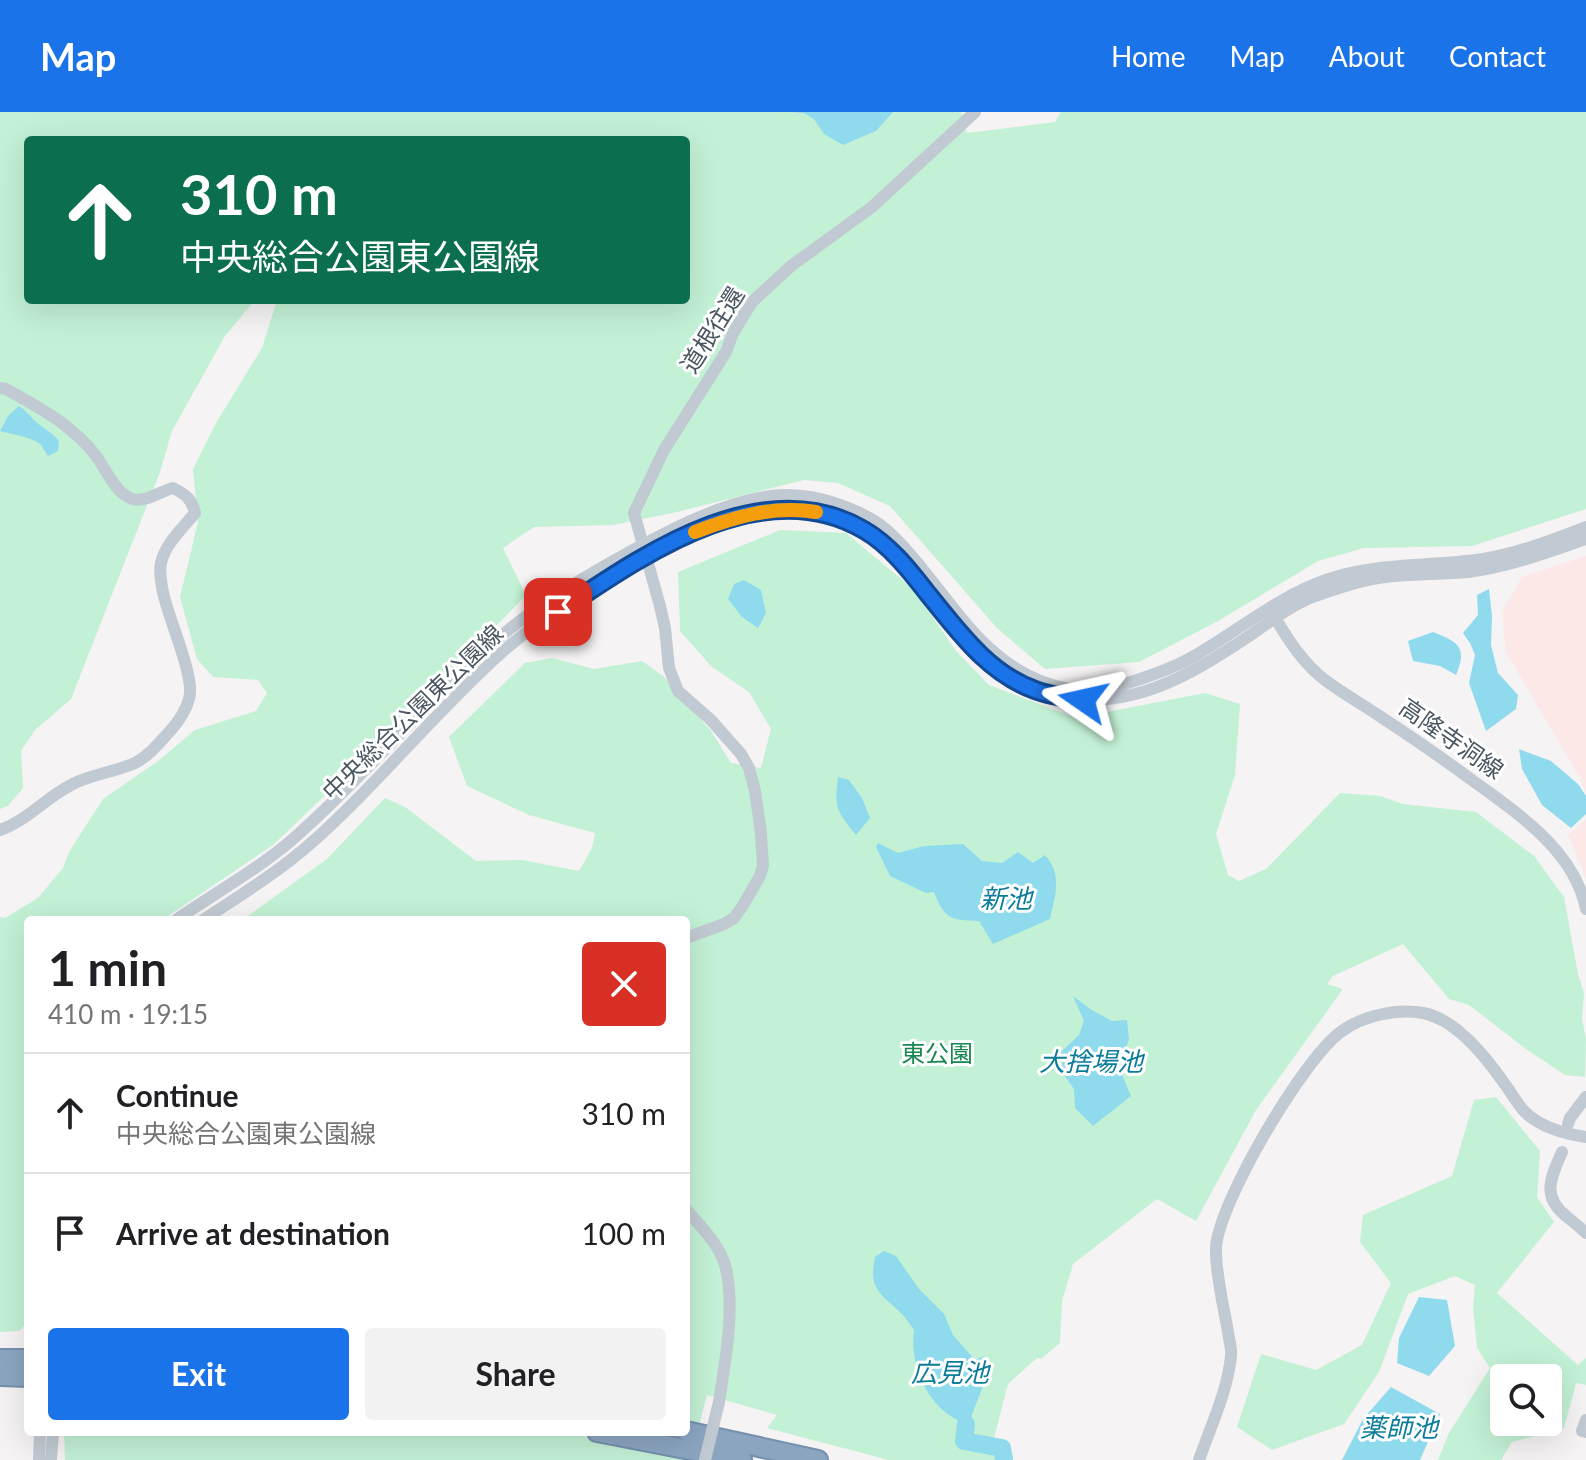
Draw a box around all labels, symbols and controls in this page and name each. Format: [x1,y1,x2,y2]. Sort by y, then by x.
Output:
text: Map [40,33,116,79]
text: Home [1111,39,1186,73]
text: Map [1230,39,1285,73]
text: About [1329,39,1405,73]
text: Contact [1449,39,1546,73]
text: 310 m [180,160,338,227]
icon: ahead [48,168,152,272]
text: 中央総合公園東公園線 [180,234,540,278]
street label: 道根往還 [674,281,749,378]
pin [524,578,592,646]
icon: arrive [536,590,580,634]
street label: 中央総合公園東公園線 [316,618,508,806]
position arrow [1041,658,1125,742]
street label: 高隆寺洞線 [1394,691,1509,784]
water label: 新池 [980,882,1035,914]
text: 1 min [48,939,167,996]
button: close [582,942,666,1026]
text: 410 m · 19:15 [48,998,208,1030]
park label: 東公園 [901,1038,973,1067]
water label: 大捨場池 [1039,1045,1146,1077]
text: Continue [116,1077,239,1113]
icon: ahead [48,1091,92,1135]
text: 310 m [581,1095,666,1131]
text: 中央総合公園東公園線 [116,1117,376,1149]
icon: arrive [48,1211,92,1255]
text: Arrive at destination [116,1215,390,1251]
text: 100 m [581,1215,666,1251]
button: Exit [48,1328,349,1420]
button: Share [365,1328,666,1420]
water label: 広見池 [911,1356,992,1388]
map controls [1490,1364,1562,1436]
button: search [1490,1364,1562,1436]
water label: 薬師池 [1360,1411,1441,1443]

